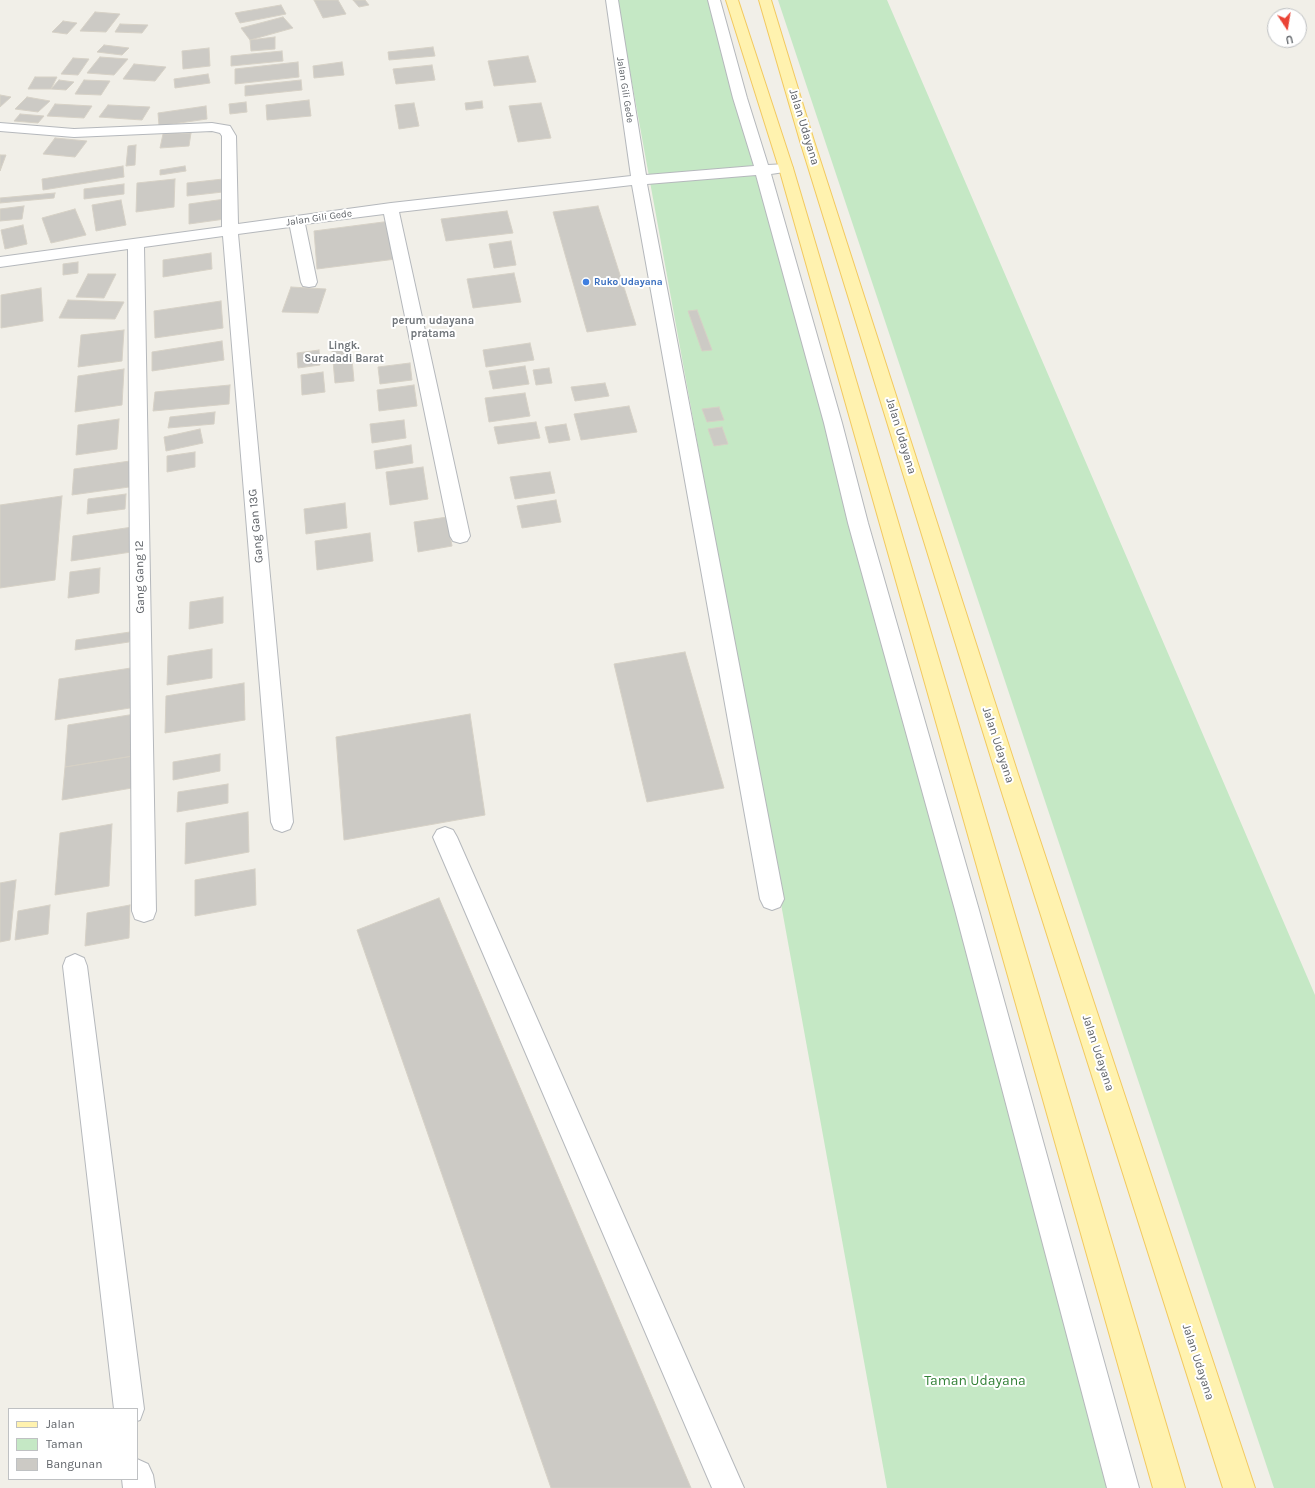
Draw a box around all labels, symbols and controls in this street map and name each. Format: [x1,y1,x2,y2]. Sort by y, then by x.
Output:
north arrow [1267,8,1307,48]
text: U [1284,32,1294,46]
street label: Jalan Gili Gede [614,56,636,124]
street label: Jalan Udayana [786,87,822,167]
street label: Jalan Gili Gede [285,207,353,229]
place label: Ruko Udayana [594,276,663,288]
marker: Ruko Udayana [581,277,591,287]
district label: perum udayana pratama [392,314,474,340]
district label: Lingk. Suradadi Barat [304,339,384,365]
street label: Jalan Udayana [883,396,919,476]
street label: Gang Gan 13G [246,488,266,564]
street label: Gang Gang 12 [132,540,148,614]
street label: Jalan Udayana [979,705,1017,785]
street label: Jalan Udayana [1079,1013,1117,1093]
street label: Jalan Udayana [1179,1322,1217,1402]
park label: Taman Udayana [924,1373,1026,1389]
legend [8,1408,138,1480]
text: Jalan [46,1417,75,1431]
text: Taman [46,1437,83,1451]
text: Bangunan [46,1457,102,1471]

